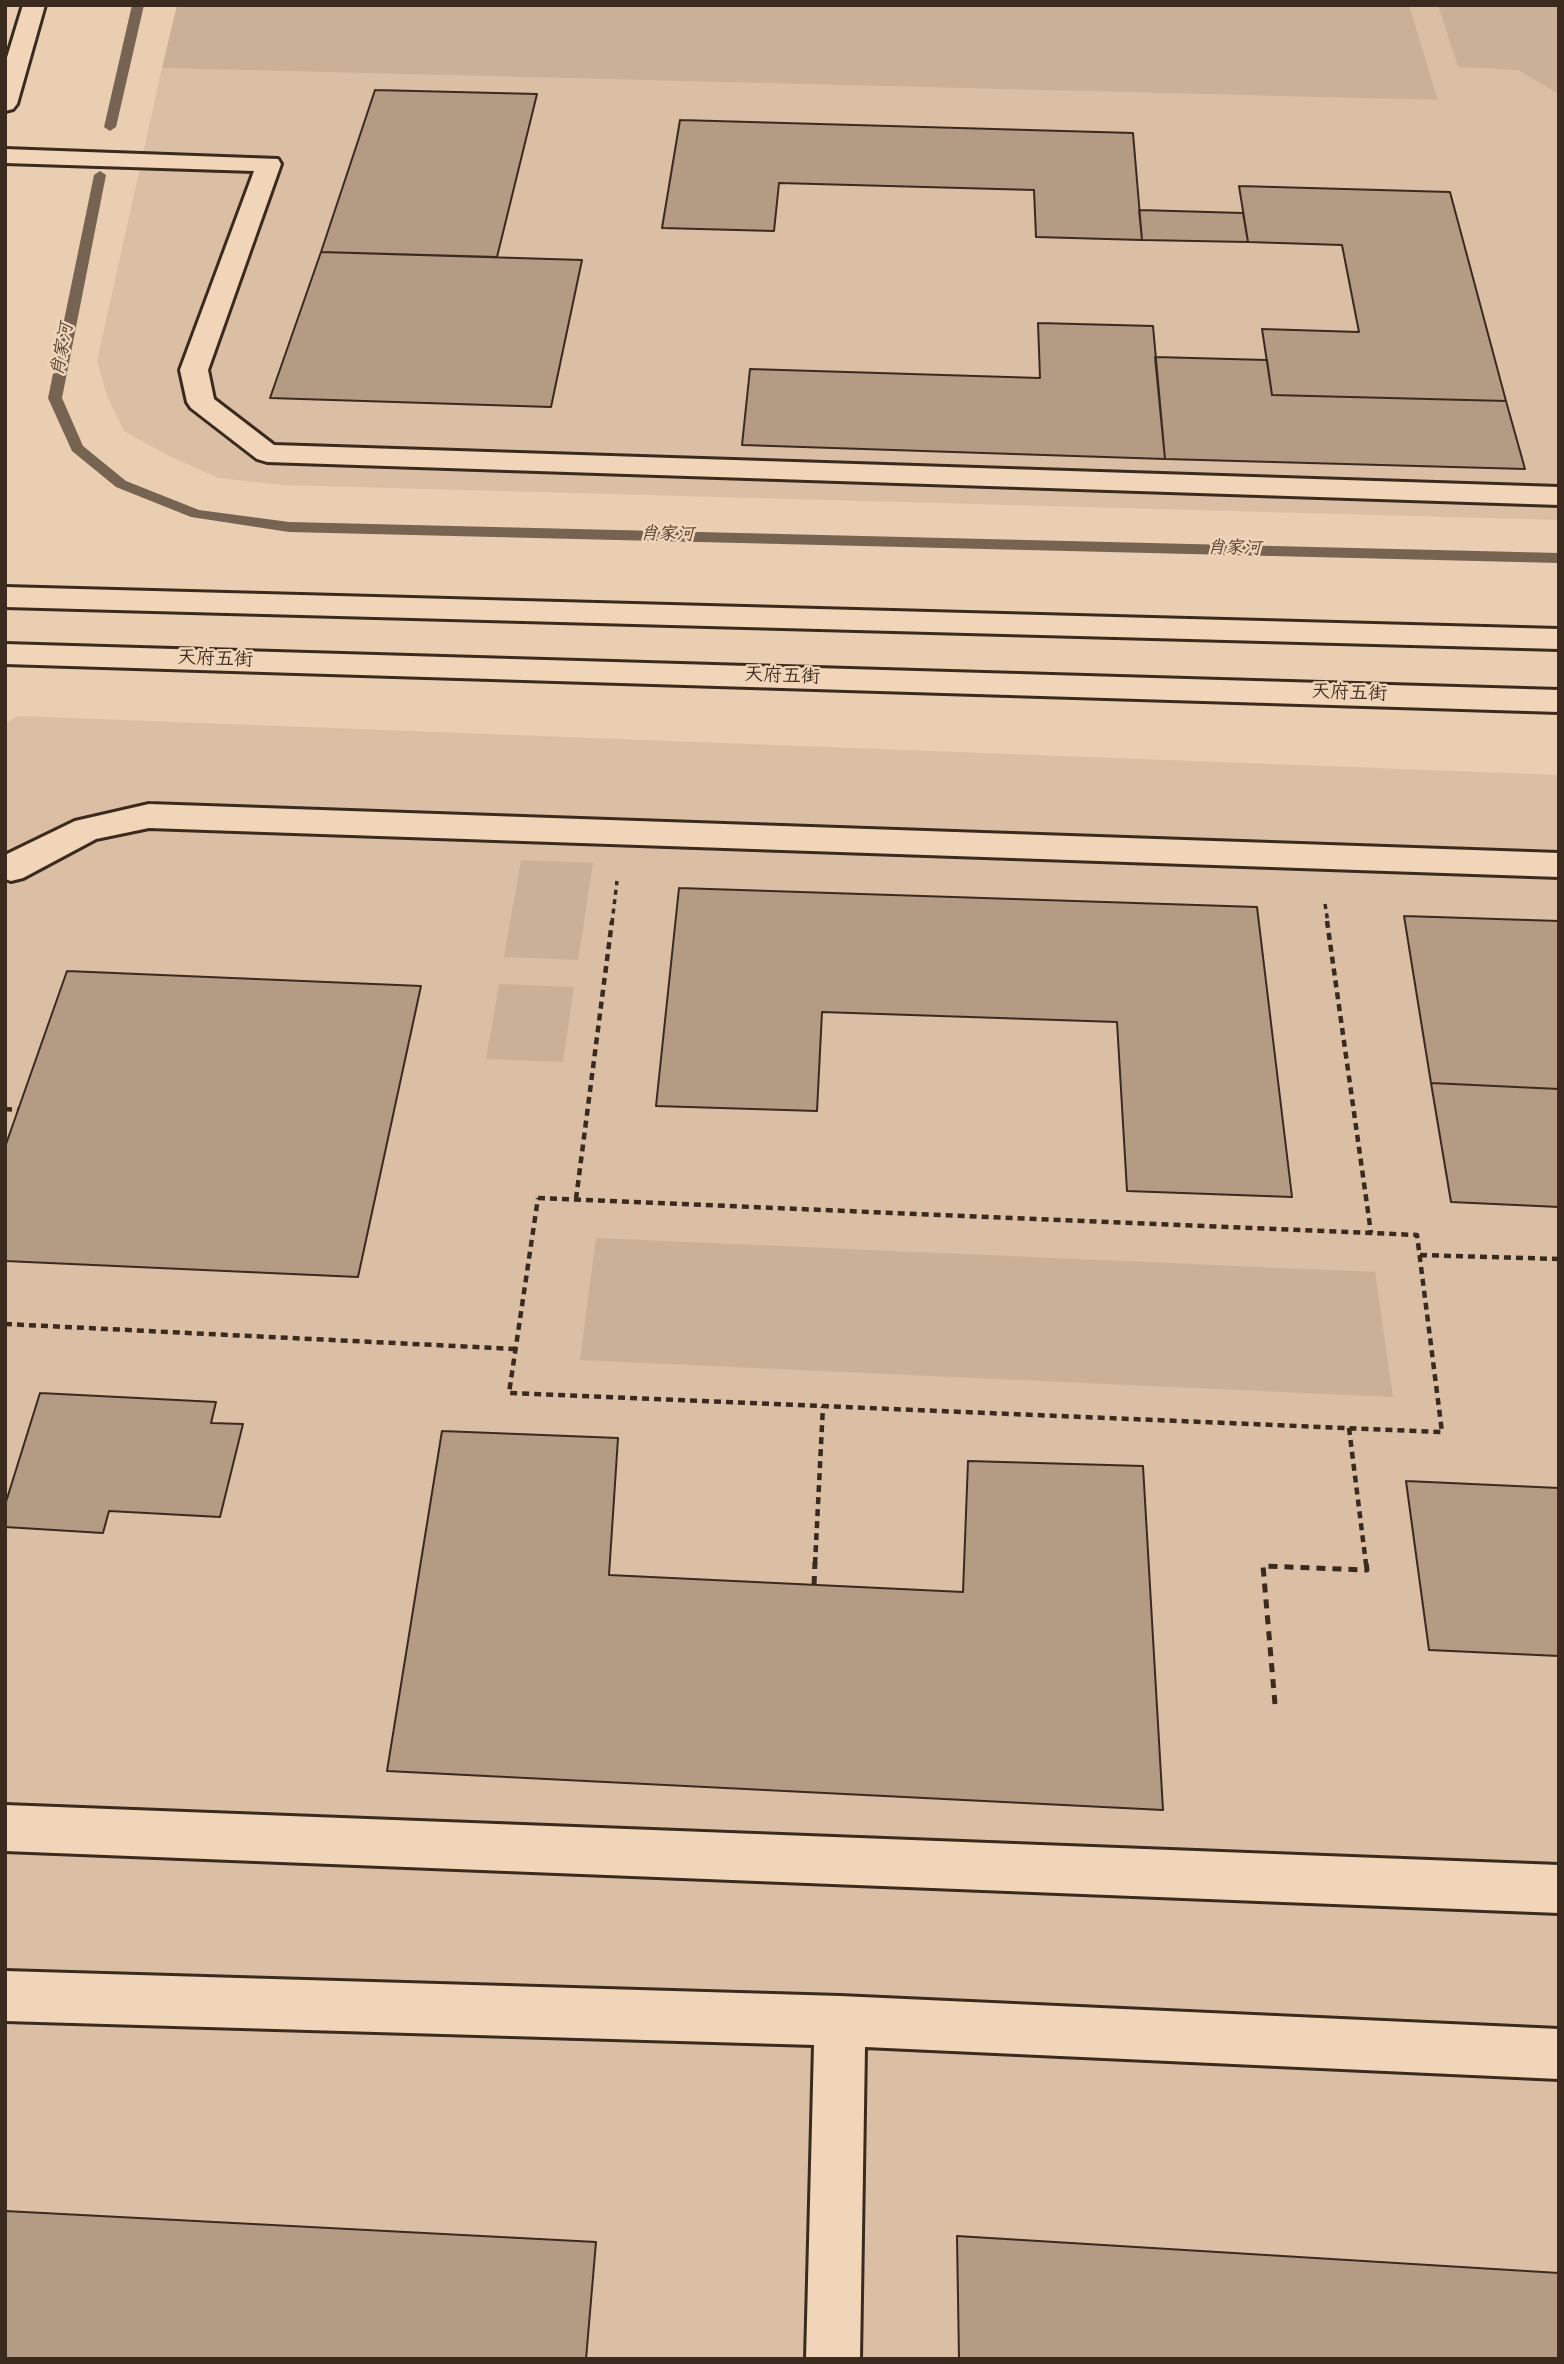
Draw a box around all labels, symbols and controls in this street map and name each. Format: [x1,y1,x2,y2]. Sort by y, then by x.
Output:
water label: 肖家河 [48,321,80,379]
water label: 肖家河 [640,525,694,547]
water label: 肖家河 [1207,539,1261,561]
street label: 天府五街 [177,648,253,674]
street label: 天府五街 [744,665,820,691]
street label: 天府五街 [1311,682,1387,708]

